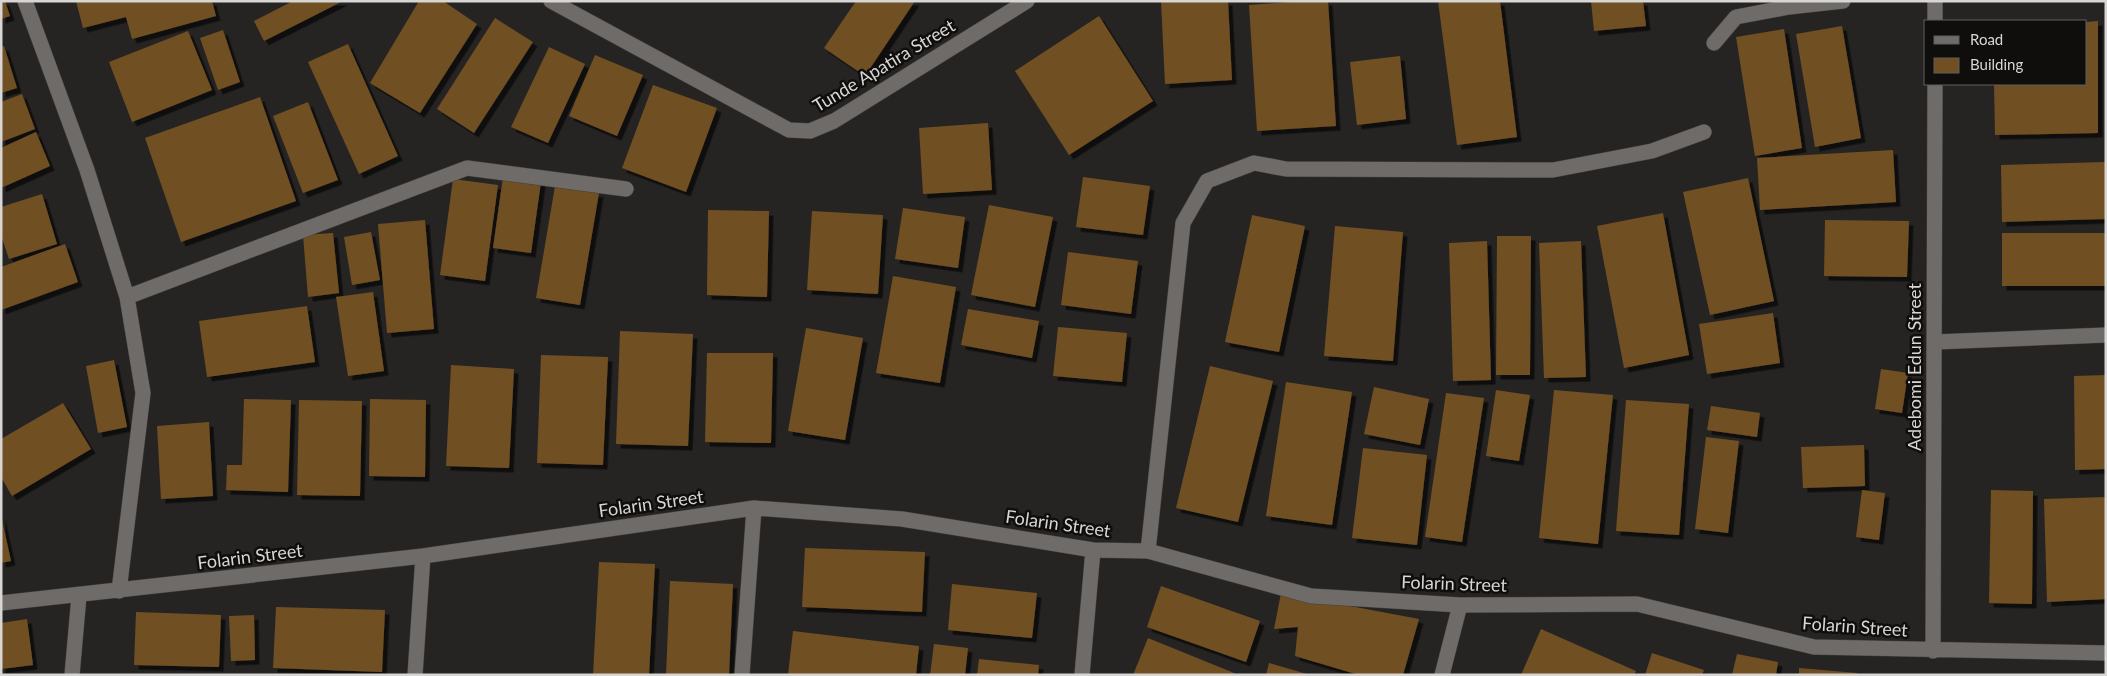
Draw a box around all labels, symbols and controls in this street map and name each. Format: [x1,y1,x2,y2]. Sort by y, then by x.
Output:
street label: Tunde Apatira Street [808,14,959,116]
legend [1924,20,2087,85]
text: Road [1970,30,2003,48]
text: Building [1970,55,2023,73]
street label: Adebomi Edun Street [1903,283,1925,451]
street label: Folarin Street [597,485,705,521]
street label: Folarin Street [1004,505,1113,541]
street label: Folarin Street [196,539,304,573]
street label: Folarin Street [1401,570,1508,596]
street label: Folarin Street [1802,611,1909,641]

